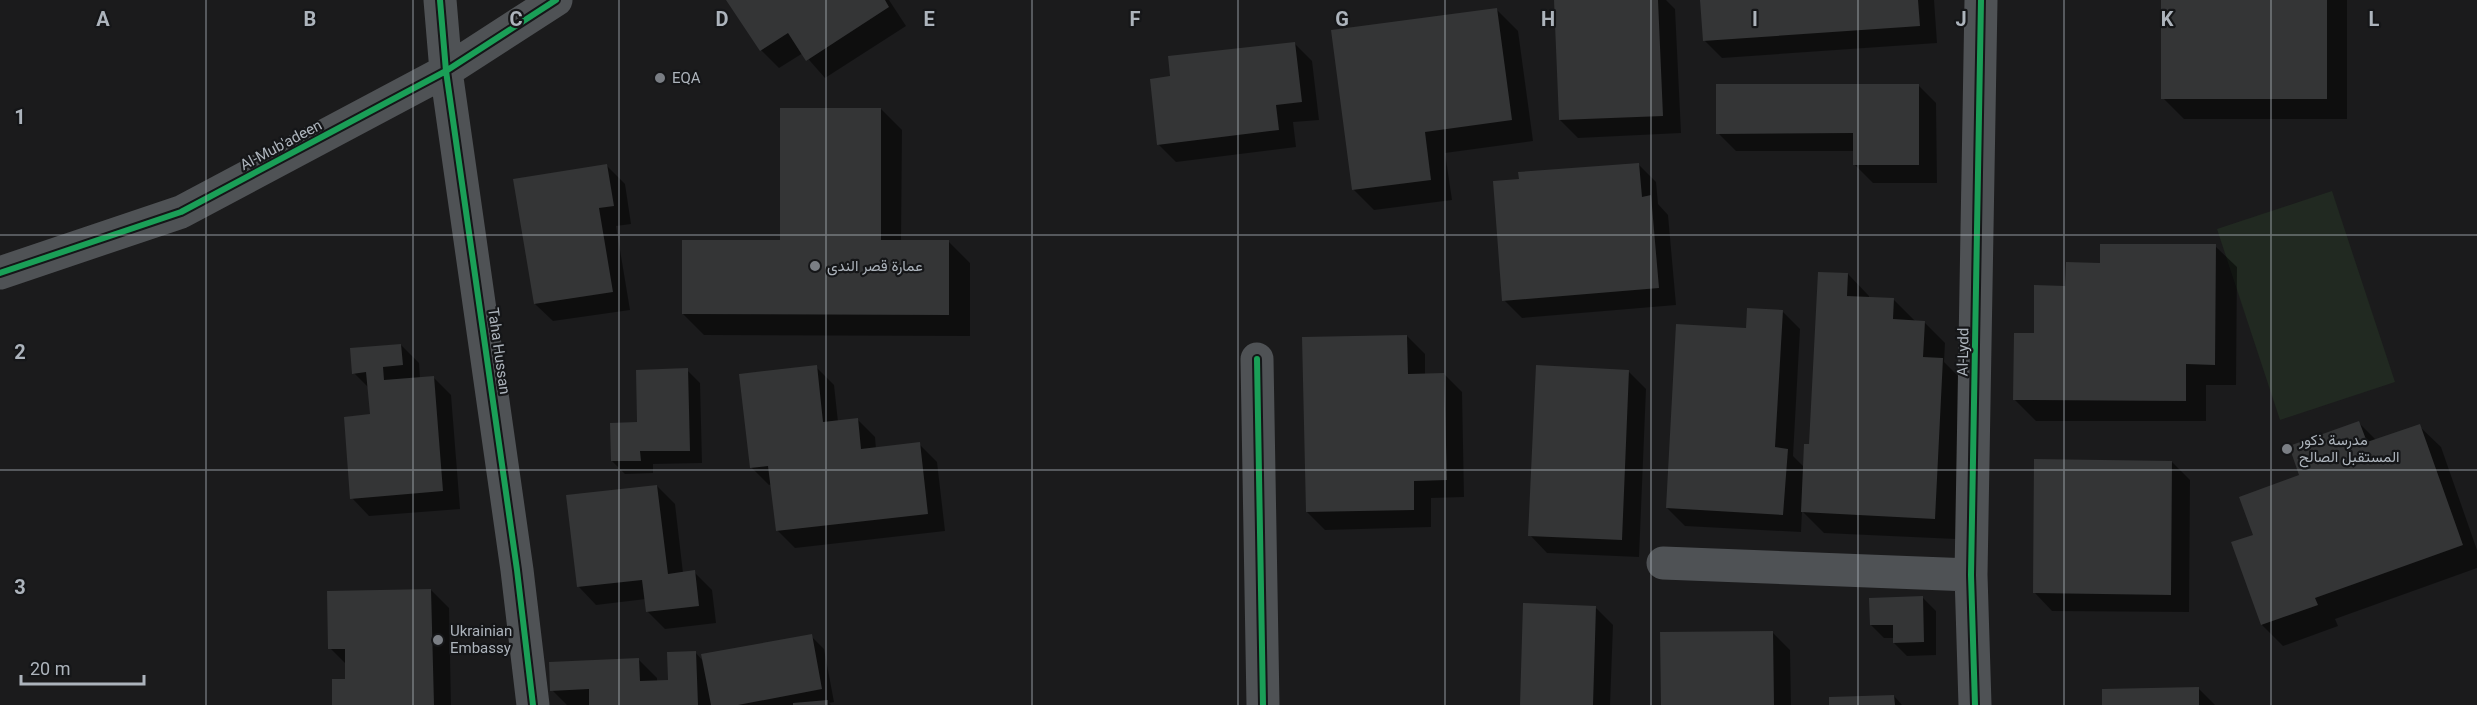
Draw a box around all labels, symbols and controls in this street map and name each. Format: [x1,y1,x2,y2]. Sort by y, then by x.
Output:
text: A [96,7,110,31]
text: B [304,7,316,31]
text: C [509,7,523,31]
text: D [716,7,729,31]
text: E [923,7,935,31]
text: F [1130,7,1141,31]
text: G [1335,7,1349,31]
text: H [1541,7,1555,31]
text: I [1752,7,1758,31]
text: J [1955,7,1967,31]
text: K [2161,7,2174,31]
text: L [2369,7,2380,31]
place label: EQA [672,69,701,87]
marker: EQA [653,71,667,85]
text: 1 [14,105,26,129]
street label: Al-Mub'adeen [237,116,325,174]
place label: عمارة قصر الندى [827,257,923,276]
marker: عمارة قصر الندى [808,259,822,273]
street label: Taha Hussan [484,307,514,395]
street label: Al-Lydd [1954,328,1972,376]
text: 2 [14,340,26,364]
place label: مدرسة ذكور المستقبل الصالح [2298,431,2400,468]
marker: مدرسة ذكور المستقبل الصالح [2280,442,2294,456]
text: 3 [14,575,26,599]
place label: Ukrainian Embassy [450,622,512,657]
marker: Ukrainian Embassy [431,633,445,647]
scale bar [21,648,144,686]
text: 20 m [30,658,70,679]

